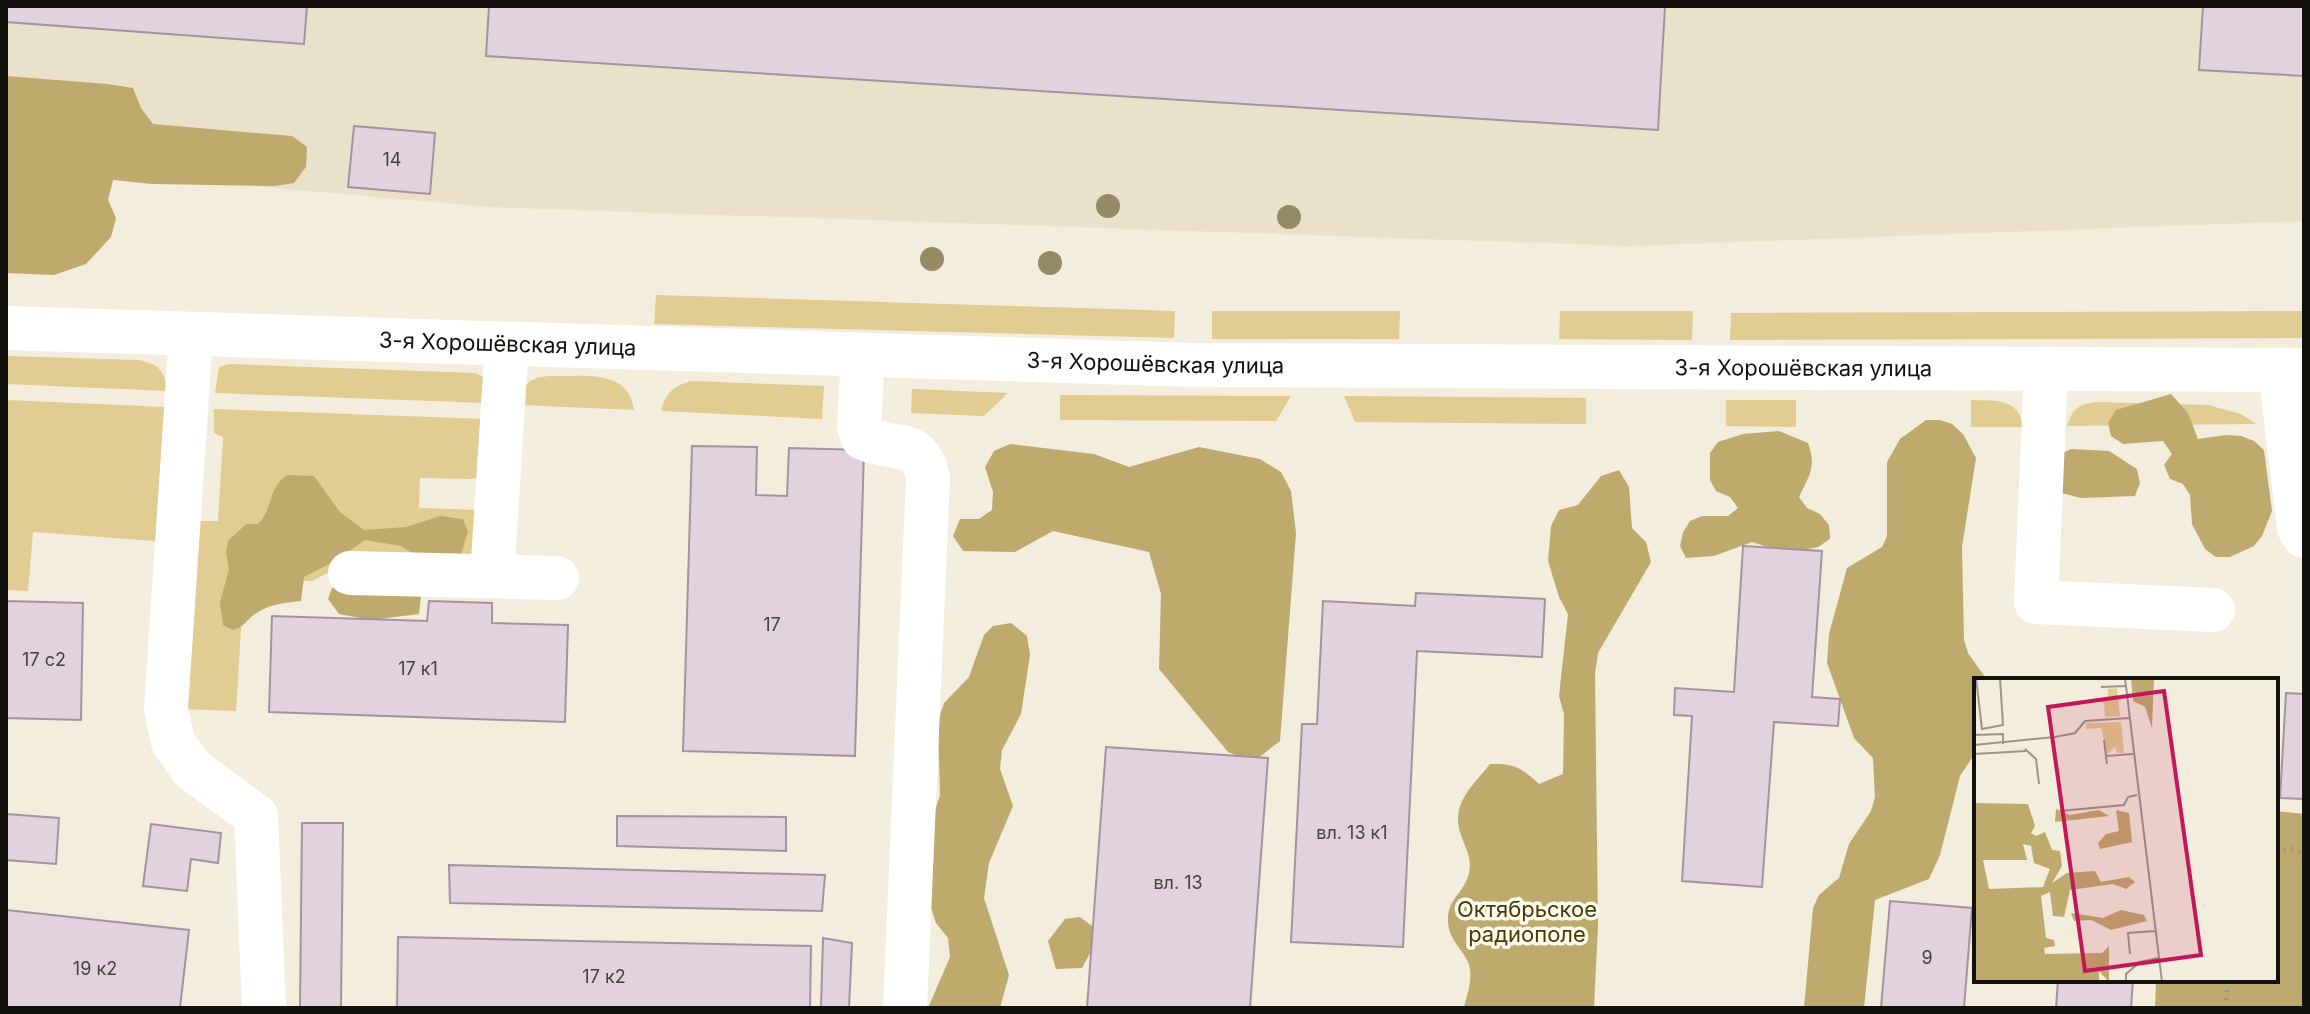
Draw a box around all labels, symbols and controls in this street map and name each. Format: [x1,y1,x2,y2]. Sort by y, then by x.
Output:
house number: 14 [383,149,401,170]
street label: 3-я Хорошёвская улица [379,327,637,361]
street label: 3-я Хорошёвская улица [1026,347,1284,378]
street label: 3-я Хорошёвская улица [1675,354,1932,381]
house number: 17 [763,614,781,635]
house number: 17 с2 [22,649,66,670]
house number: 17 к1 [398,658,438,679]
inset map [1974,678,2278,982]
house number: вл. 13 к1 [1316,822,1388,843]
house number: вл. 13 [1153,872,1203,893]
park label: Октябрьское радиополе [1457,896,1597,947]
house number: 9 [1921,947,1933,968]
house number: 19 к2 [73,958,117,979]
house number: 17 к2 [582,966,626,987]

